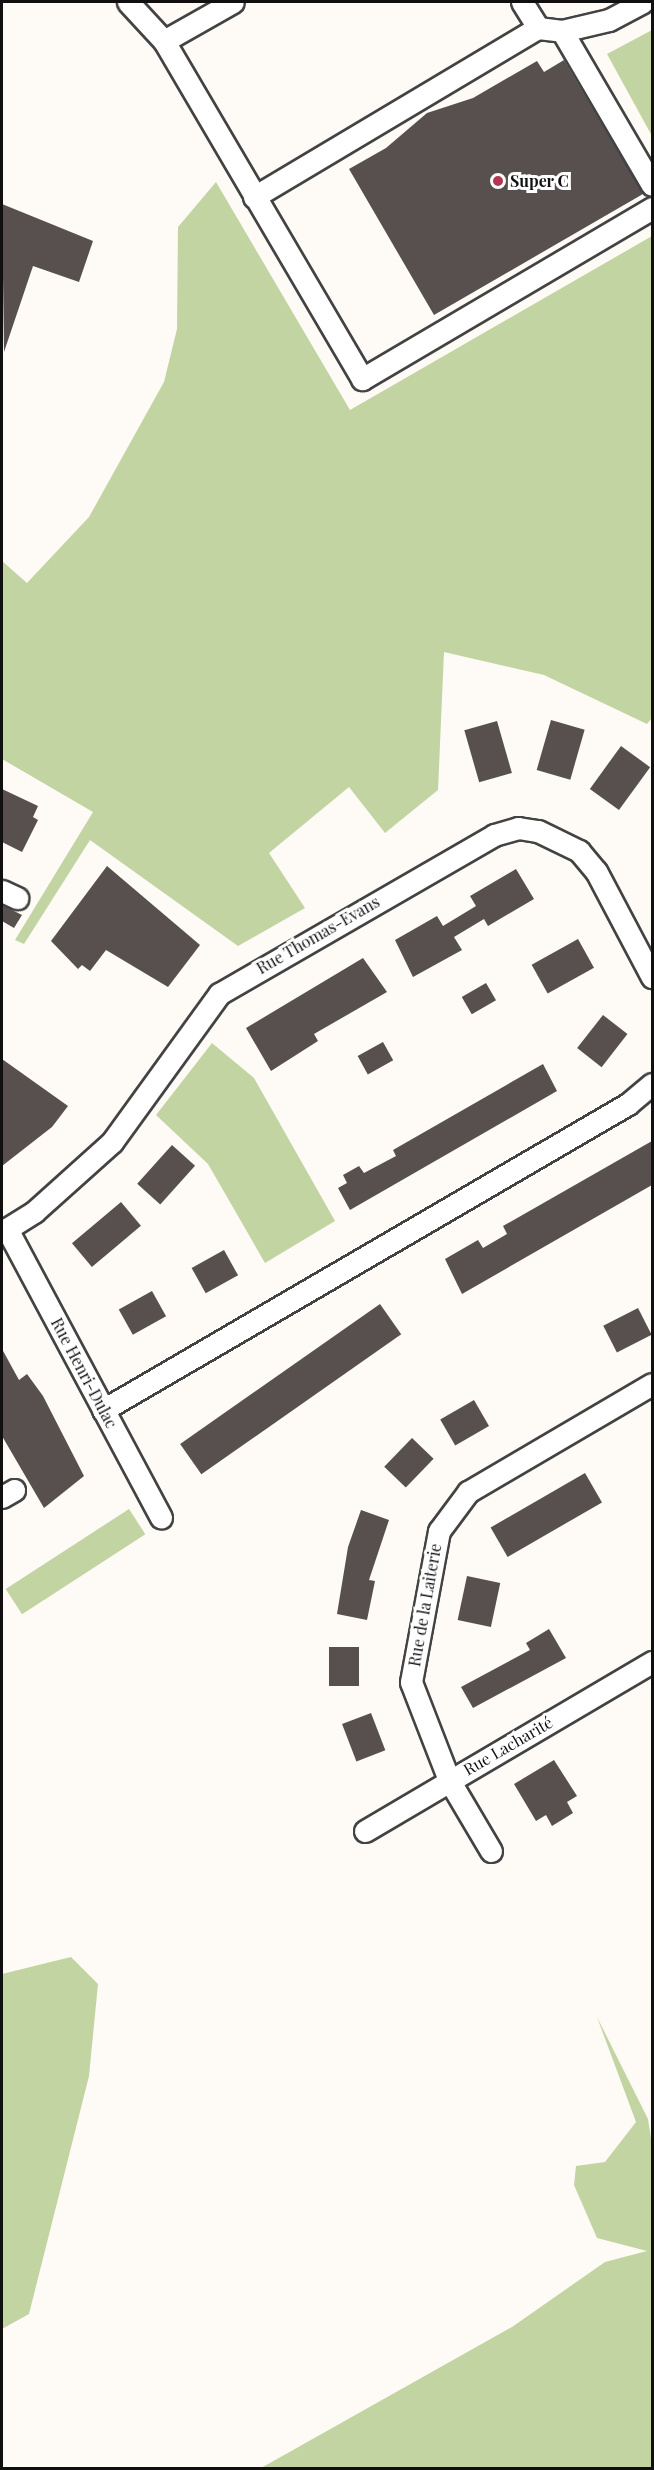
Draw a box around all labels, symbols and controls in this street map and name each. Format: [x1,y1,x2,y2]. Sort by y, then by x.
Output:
place label: Super C [510,171,569,191]
marker: Super C [491,174,505,188]
street label: Rue Thomas-Evans [253,892,383,978]
street label: Rue Henri-Dulac [47,1315,121,1431]
street label: Rue de la Laiterie [405,1542,445,1668]
street label: Rue Lacharité [460,1713,556,1779]

